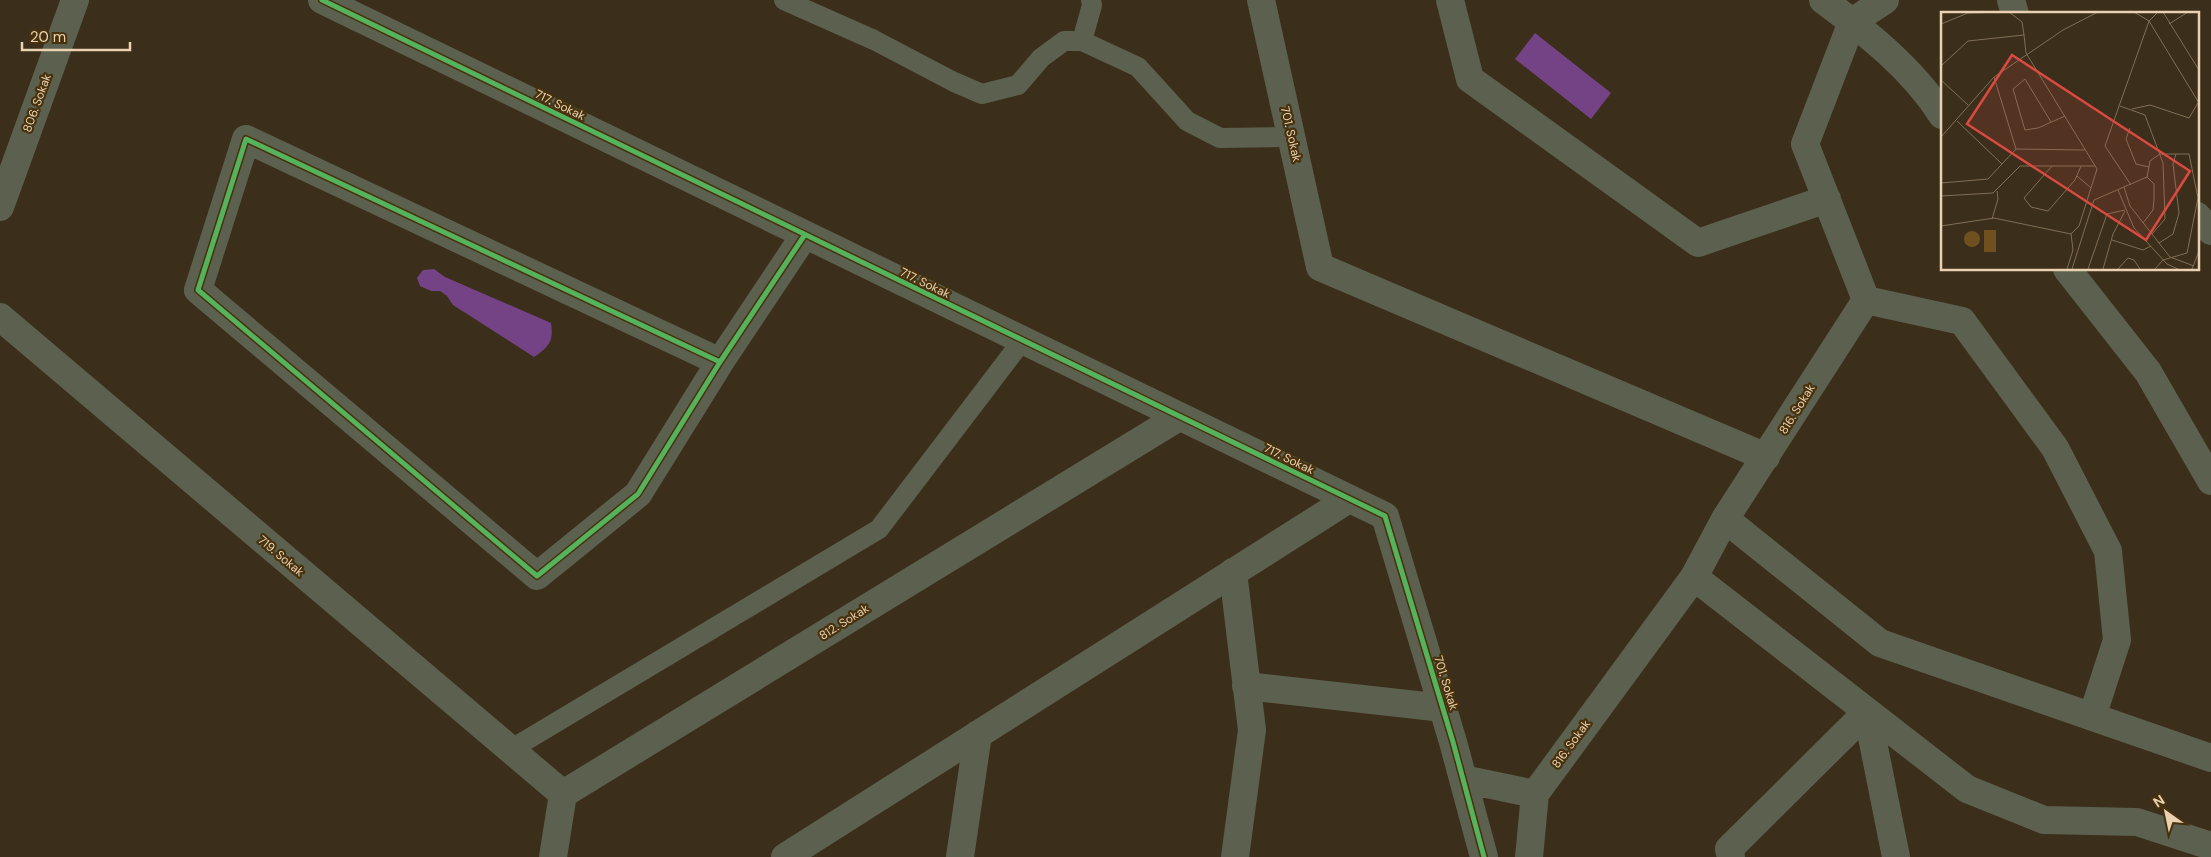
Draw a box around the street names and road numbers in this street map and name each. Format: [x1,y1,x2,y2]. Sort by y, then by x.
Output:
street label: 806. Sokak [19,72,55,134]
street label: 717. Sokak [532,86,588,124]
street label: 701. Sokak [1277,105,1305,163]
street label: 717. Sokak [897,264,953,302]
street label: 816. Sokak [1775,381,1819,437]
street label: 717. Sokak [1261,440,1317,478]
street label: 719. Sokak [255,532,307,580]
street label: 812. Sokak [816,600,872,644]
street label: 701. Sokak [1430,654,1462,712]
street label: 816. Sokak [1548,717,1594,771]

